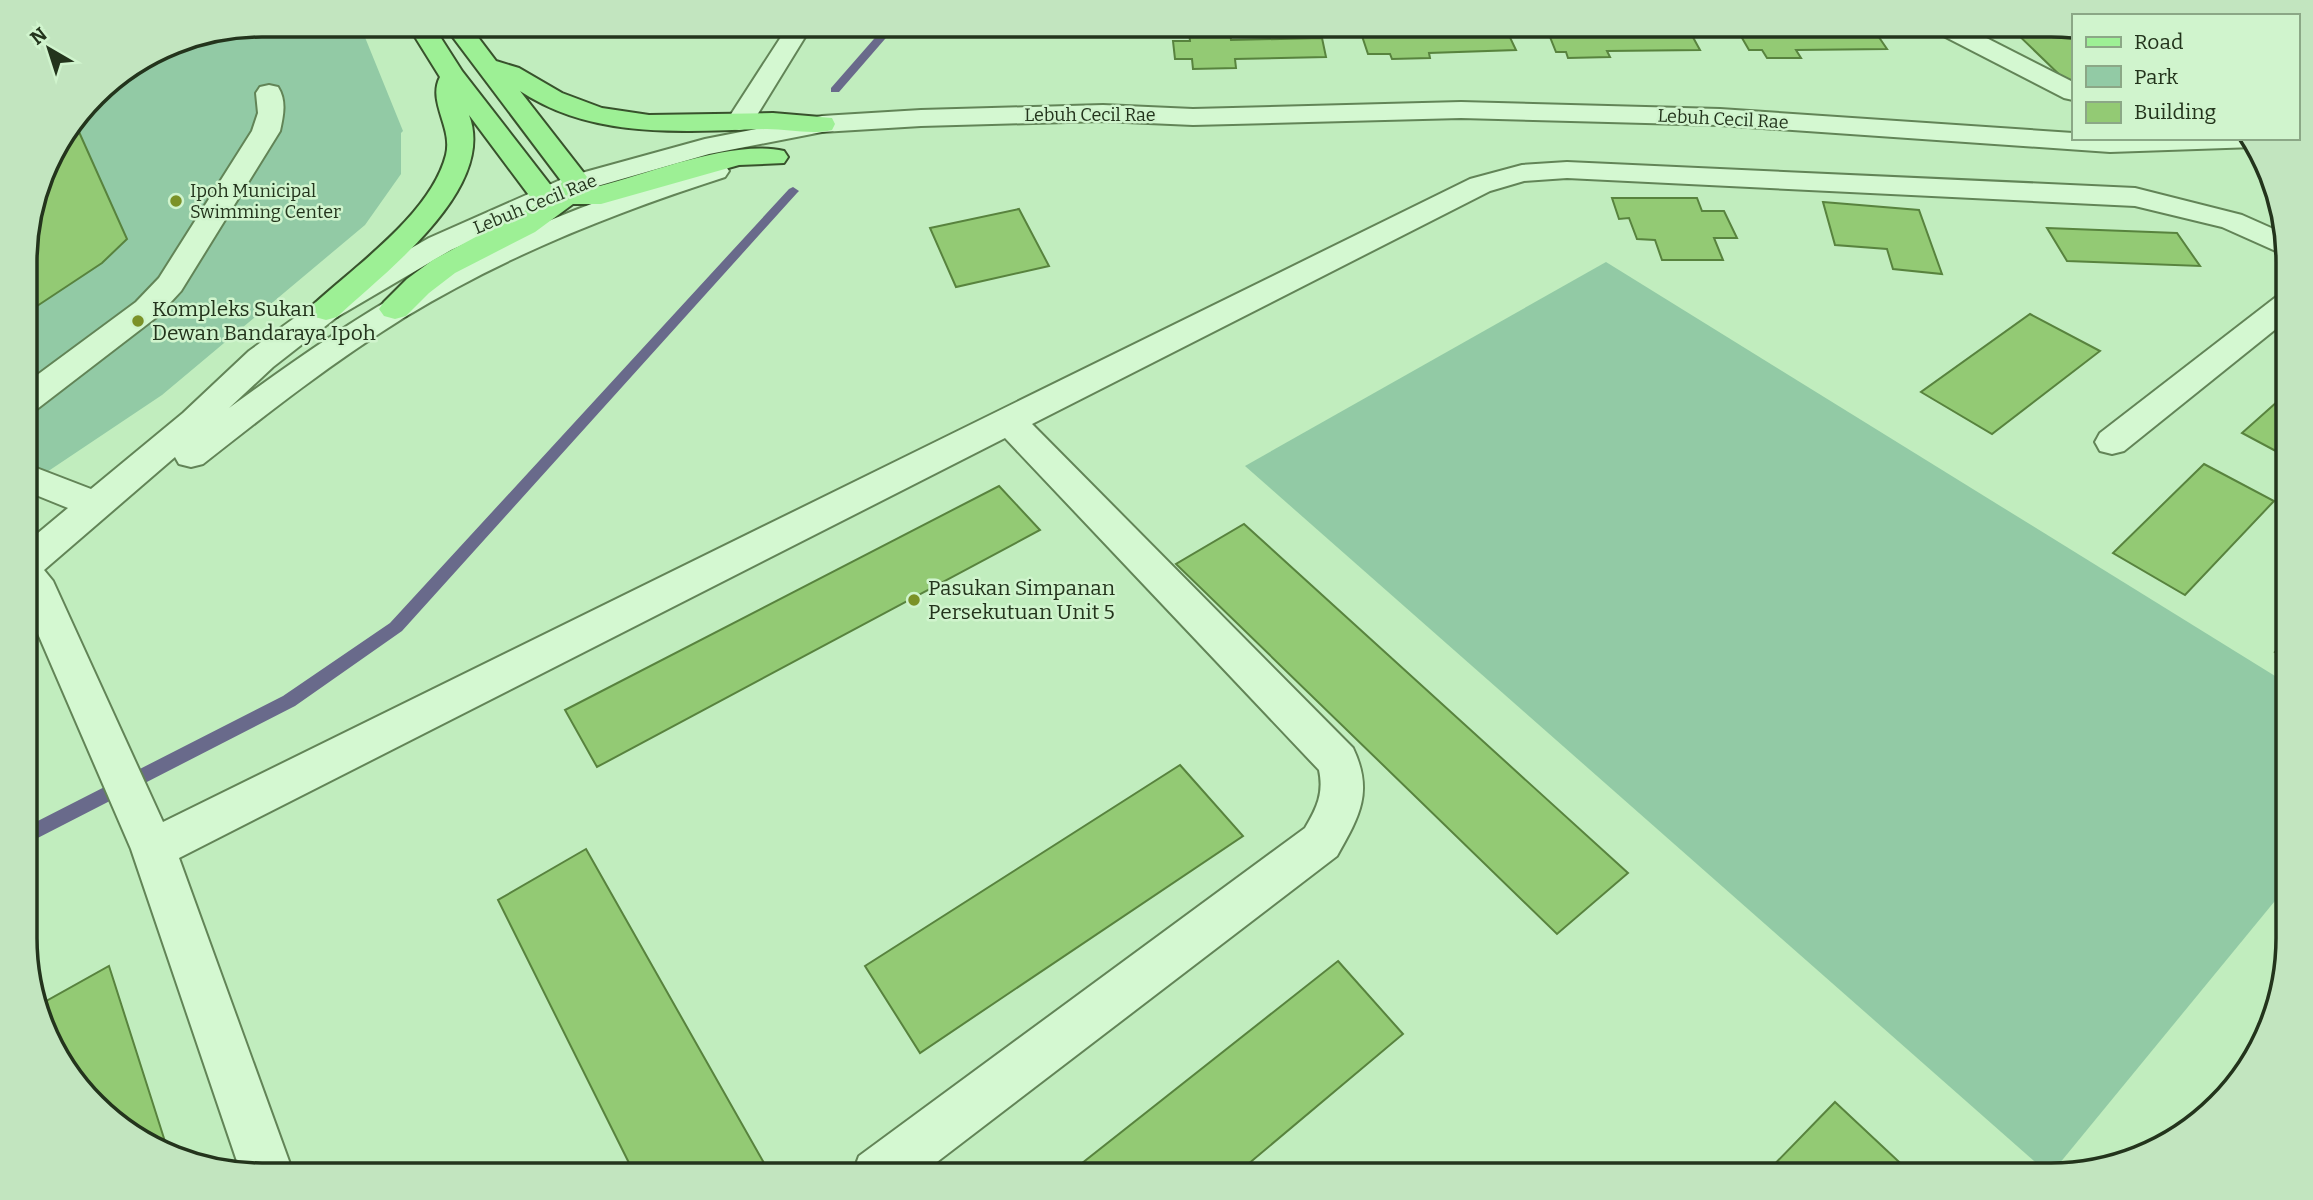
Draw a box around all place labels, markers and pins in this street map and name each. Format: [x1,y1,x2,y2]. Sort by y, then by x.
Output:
place label: Ipoh Municipal Swimming Center [190,180,341,223]
marker: Ipoh Municipal Swimming Center [168,193,184,209]
place label: Kompleks Sukan Dewan Bandaraya Ipoh [152,296,376,346]
marker: Kompleks Sukan Dewan Bandaraya Ipoh [130,313,146,329]
place label: Pasukan Simpanan Persekutuan Unit 5 [928,575,1115,625]
marker: Pasukan Simpanan Persekutuan Unit 5 [906,592,922,608]

